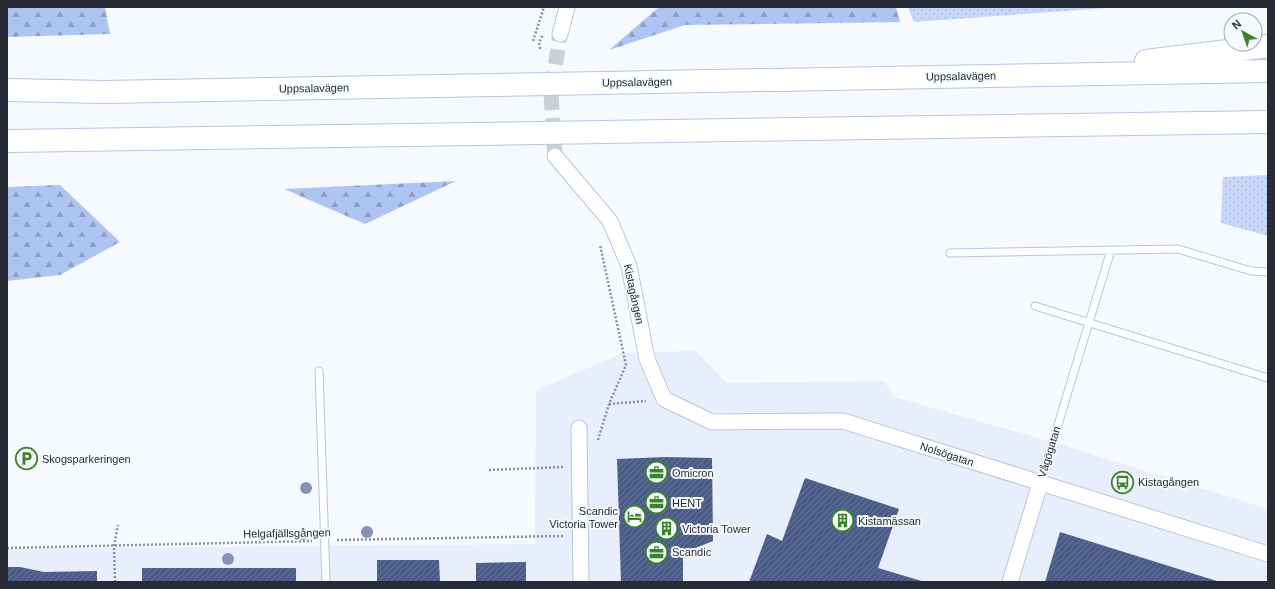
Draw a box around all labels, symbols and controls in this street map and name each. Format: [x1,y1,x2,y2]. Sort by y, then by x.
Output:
north arrow [1223,12,1263,52]
text: N [1230,17,1244,31]
street label: Uppsalavägen [926,69,996,83]
street label: Uppsalavägen [602,75,672,89]
street label: Uppsalavägen [279,81,349,95]
street label: Kistagången [622,263,646,325]
street label: Vågögatan [1035,425,1063,479]
street label: Nolsögatan [919,440,975,468]
parking icon: Skogsparkeringen [14,446,40,472]
place label: Skogsparkeringen [42,453,131,465]
office icon: Omicron [643,460,669,486]
place label: Omicron [672,467,714,479]
bus stop icon: Kistagången [1109,469,1135,495]
place label: Kistagången [1138,476,1199,488]
office icon: HENT [643,490,669,516]
place label: HENT [672,497,702,509]
hotel icon: Scandic Victoria Tower [621,504,647,530]
place label: Scandic Victoria Tower [549,505,618,530]
building icon: Kistamässan [829,508,855,534]
place label: Kistamässan [858,515,921,527]
building icon: Victoria Tower [653,516,679,542]
place label: Victoria Tower [682,523,751,535]
street label: Helgafjällsgången [243,526,331,540]
office icon: Scandic [644,539,670,565]
place label: Scandic [672,546,712,558]

